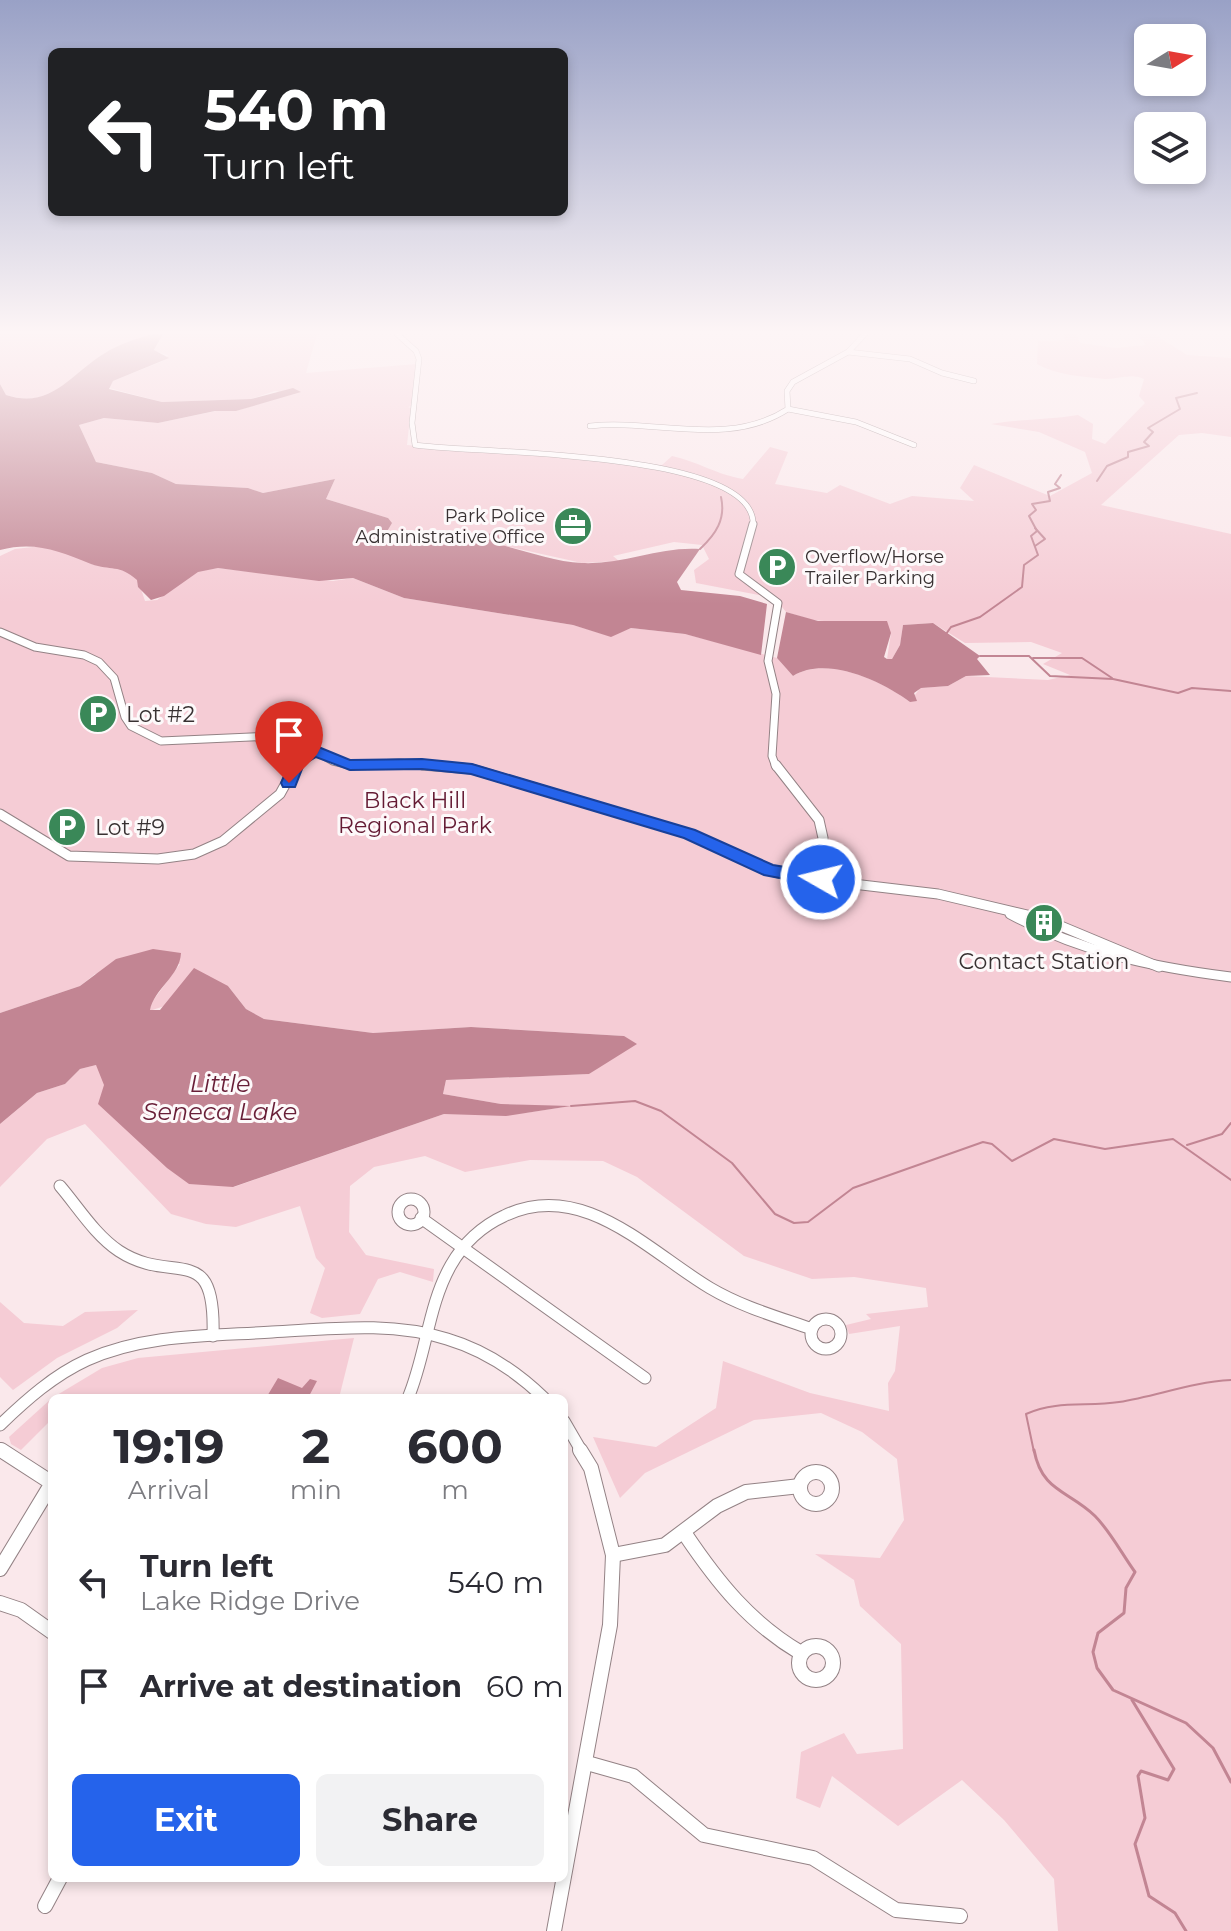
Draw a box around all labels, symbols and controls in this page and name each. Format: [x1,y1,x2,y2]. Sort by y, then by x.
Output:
north arrow [1134,24,1206,96]
map controls [1134,24,1206,184]
text: 540 m [204,76,389,144]
icon: left [72,80,176,184]
button: layers [1134,112,1206,184]
text: Turn left [204,144,355,188]
place label: Park Police Administrative Office [356,505,545,548]
office icon: Park Police Administrative Office [552,505,594,547]
parking icon: Overflow/Horse Trailer Parking [756,546,798,588]
place label: Overflow/Horse Trailer Parking [805,546,944,589]
parking icon: Lot #2 [77,693,119,735]
place label: Lot #2 [126,701,195,728]
pin [255,701,323,783]
icon: arrive [267,713,311,757]
park label: Black Hill Regional Park [338,787,493,839]
parking icon: Lot #9 [46,806,88,848]
place label: Lot #9 [95,814,165,841]
position arrow [779,837,863,921]
building icon: Contact Station [1023,902,1065,944]
place label: Contact Station [959,948,1129,975]
water label: Little Seneca Lake [143,1069,297,1126]
text: 19:19 [113,1417,225,1475]
text: 2 [302,1417,330,1475]
text: 600 [407,1417,503,1475]
text: Arrival [128,1474,210,1506]
text: min [290,1474,342,1506]
text: m [441,1474,469,1506]
text: Turn left [140,1548,273,1585]
icon: left [72,1560,116,1604]
text: 540 m [448,1564,544,1601]
text: Lake Ridge Drive [140,1585,360,1617]
icon: arrive [72,1664,116,1708]
text: Arrive at destination [140,1668,462,1705]
text: 60 m [486,1668,564,1705]
button: Exit [72,1774,300,1866]
button: Share [316,1774,544,1866]

